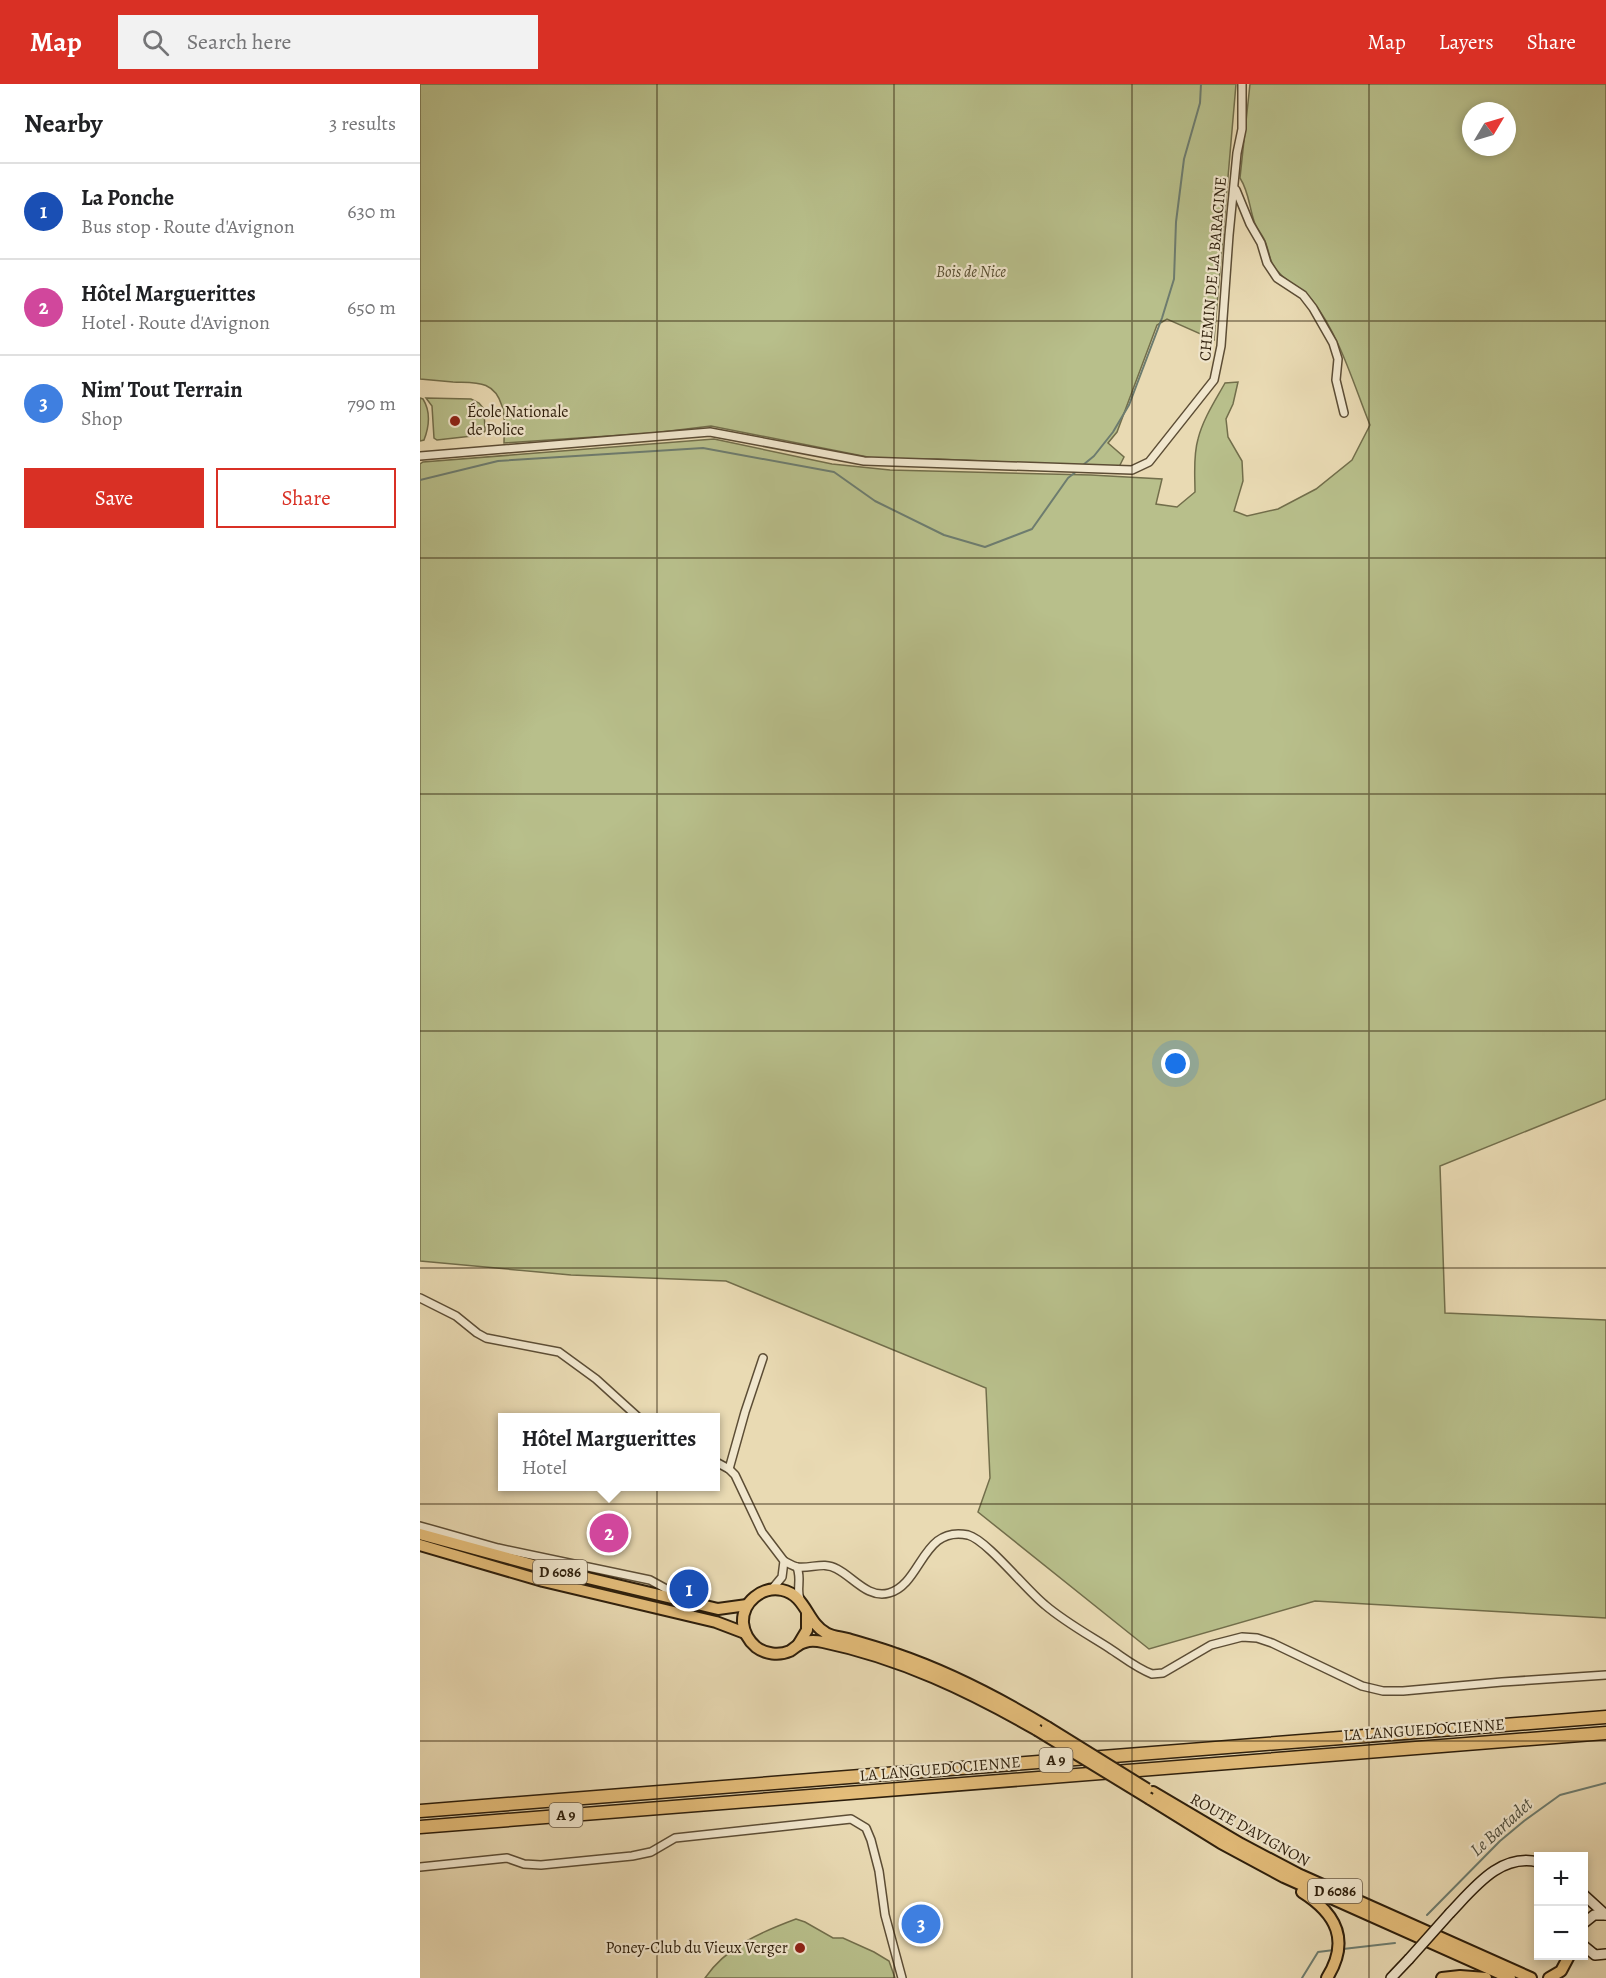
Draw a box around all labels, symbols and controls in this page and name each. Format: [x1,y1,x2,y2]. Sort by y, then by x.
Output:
search box [118,15,538,69]
text: Map [30,23,82,61]
icon: search [139,26,172,59]
text: Search here [187,27,291,57]
text: Map [1367,28,1406,56]
text: Layers [1439,28,1494,56]
text: Share [1527,28,1576,56]
north arrow [1462,102,1516,156]
text: Nearby [24,106,103,141]
text: 3 results [329,110,396,137]
street label: CHEMIN DE LA BARACINE [1194,176,1232,362]
text: La Ponche [81,183,174,213]
text: 1 [40,198,47,225]
text: 630 m [347,198,396,225]
text: Bus stop · Route d'Avignon [81,213,295,240]
park label: Bois de Nice [936,261,1006,283]
text: Hôtel Marguerittes [81,279,256,309]
text: 2 [39,294,48,321]
text: 650 m [347,294,396,321]
text: Hotel · Route d'Avignon [81,309,270,336]
text: Nim' Tout Terrain [81,375,243,405]
text: 3 [39,390,48,417]
text: 790 m [347,390,396,417]
place label: École Nationale de Police [467,401,569,441]
text: Shop [81,405,123,432]
marker: École Nationale de Police [448,414,462,428]
button: Save [24,468,204,528]
button: Share [216,468,396,528]
your location [1161,1049,1190,1078]
popup [498,1413,720,1491]
text: Hôtel Marguerittes [522,1424,696,1454]
text: Hotel [522,1454,567,1481]
pin: 2 [590,1510,628,1556]
road number: D 6086 [533,1560,587,1584]
pin: 1 [670,1566,708,1612]
street label: LA LANGUEDOCIENNE [1343,1713,1505,1747]
road number: A 9 [1040,1748,1072,1772]
street label: LA LANGUEDOCIENNE [859,1751,1021,1787]
street label: ROUTE D'AVIGNON [1186,1788,1314,1872]
water label: Le Bartadet [1465,1792,1538,1861]
road number: A 9 [550,1803,582,1827]
map controls [1534,1852,1588,1960]
button: + [1534,1852,1588,1906]
road number: D 6086 [1308,1879,1362,1903]
pin: 3 [902,1902,940,1946]
button: − [1534,1906,1588,1960]
place label: Poney-Club du Vieux Verger [606,1937,788,1959]
marker: Poney-Club du Vieux Verger [793,1941,807,1955]

